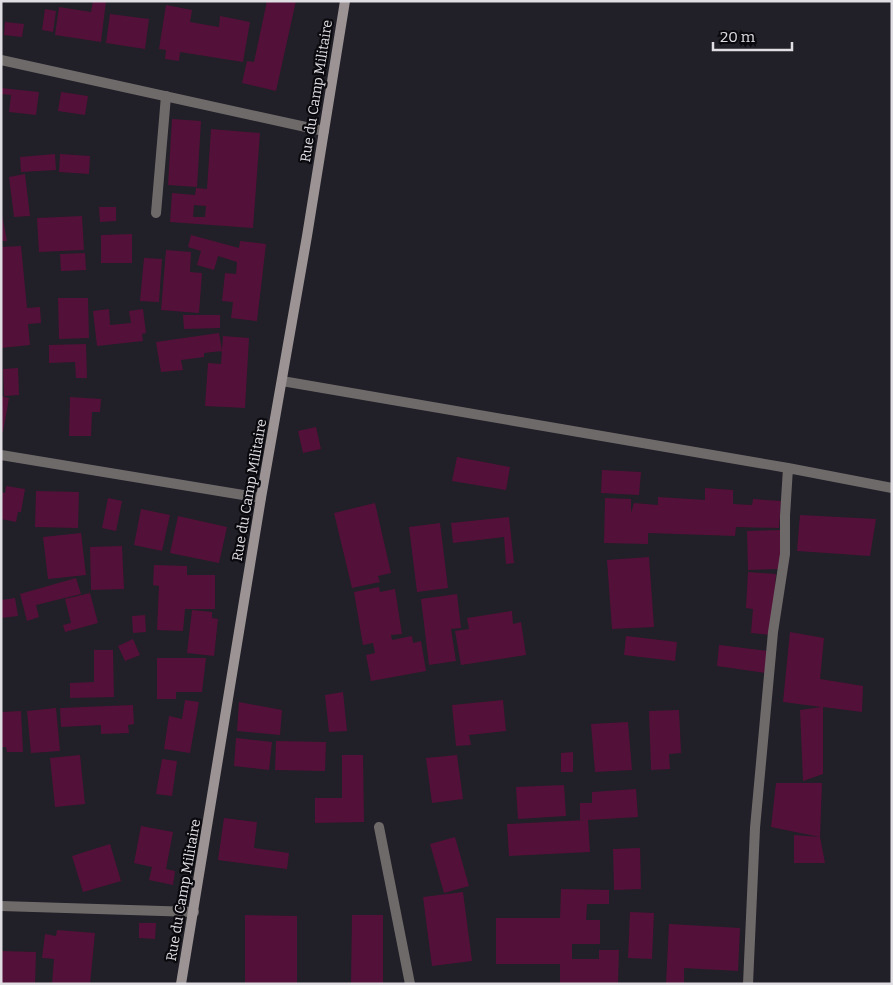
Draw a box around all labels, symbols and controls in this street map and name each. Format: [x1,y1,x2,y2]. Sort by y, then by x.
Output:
street label: Rue du Camp Militaire [297,19,336,163]
scale bar [713,20,792,52]
text: 20 m [720,28,756,46]
street label: Rue du Camp Militaire [229,418,270,562]
street label: Rue du Camp Militaire [163,818,204,962]

